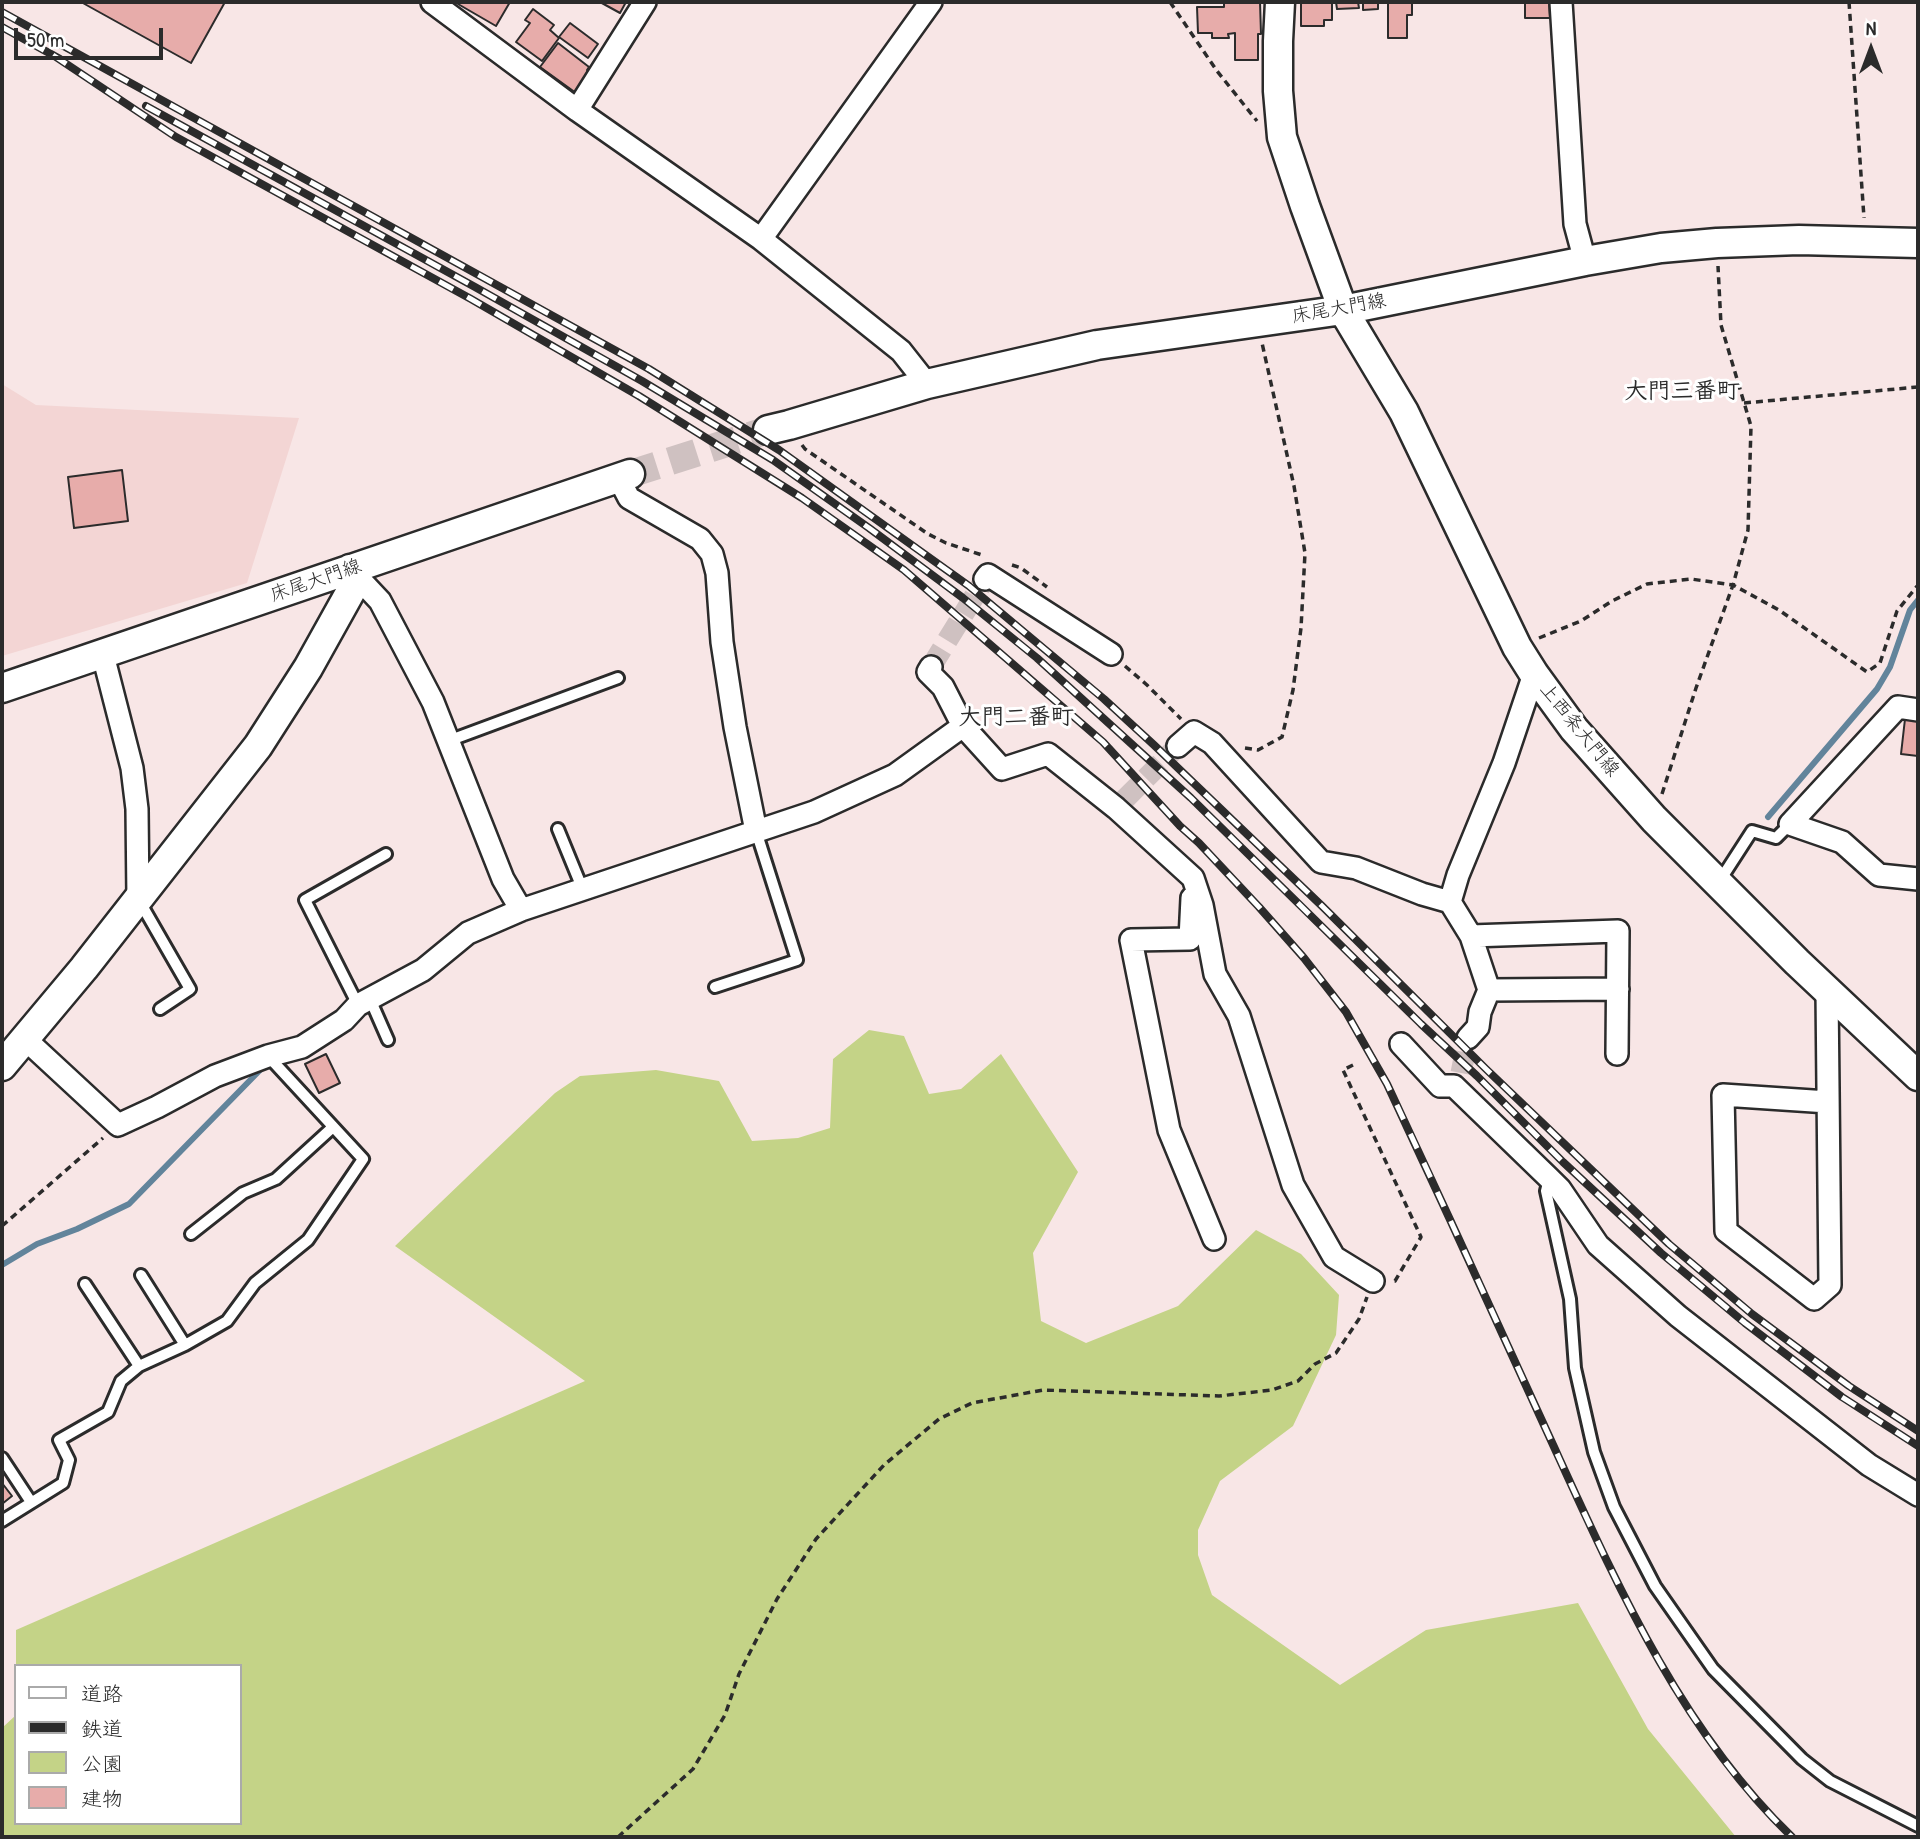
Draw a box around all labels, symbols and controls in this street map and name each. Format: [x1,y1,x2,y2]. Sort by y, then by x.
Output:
scale bar [18,14,166,58]
north arrow [1836,14,1906,84]
text: N [1866,15,1876,41]
text: 50 m [27,25,64,54]
street label: 床尾大門線 [1290,290,1388,328]
district label: 大門三番町 [1625,378,1739,406]
street label: 床尾大門線 [267,555,365,607]
street label: 上西条大門線 [1534,679,1624,781]
district label: 大門二番町 [959,704,1073,732]
legend [14,1664,242,1825]
text: 道路 [81,1679,123,1708]
text: 鉄道 [81,1714,123,1743]
text: 公園 [81,1749,123,1778]
text: 建物 [81,1784,123,1813]

